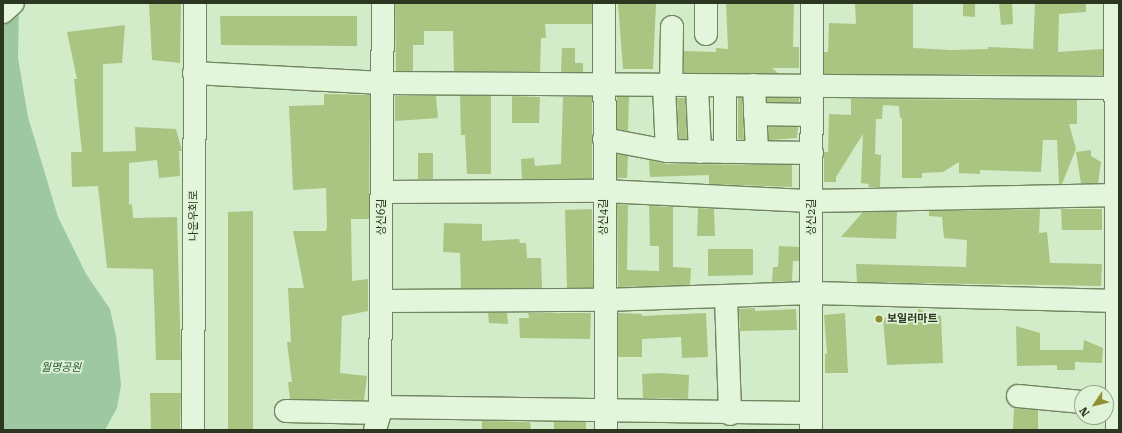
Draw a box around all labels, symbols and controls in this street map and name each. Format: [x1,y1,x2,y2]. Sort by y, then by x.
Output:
street label: 나운우회로 [187,191,201,241]
street label: 상신6길 [375,199,389,235]
street label: 상신4길 [597,199,611,235]
street label: 상신2길 [805,199,819,235]
place label: 보일러마트 [887,312,938,326]
marker: 보일러마트 [874,314,884,324]
park label: 월명공원 [41,361,81,375]
north arrow [1074,385,1114,425]
text: N [1077,404,1092,419]

